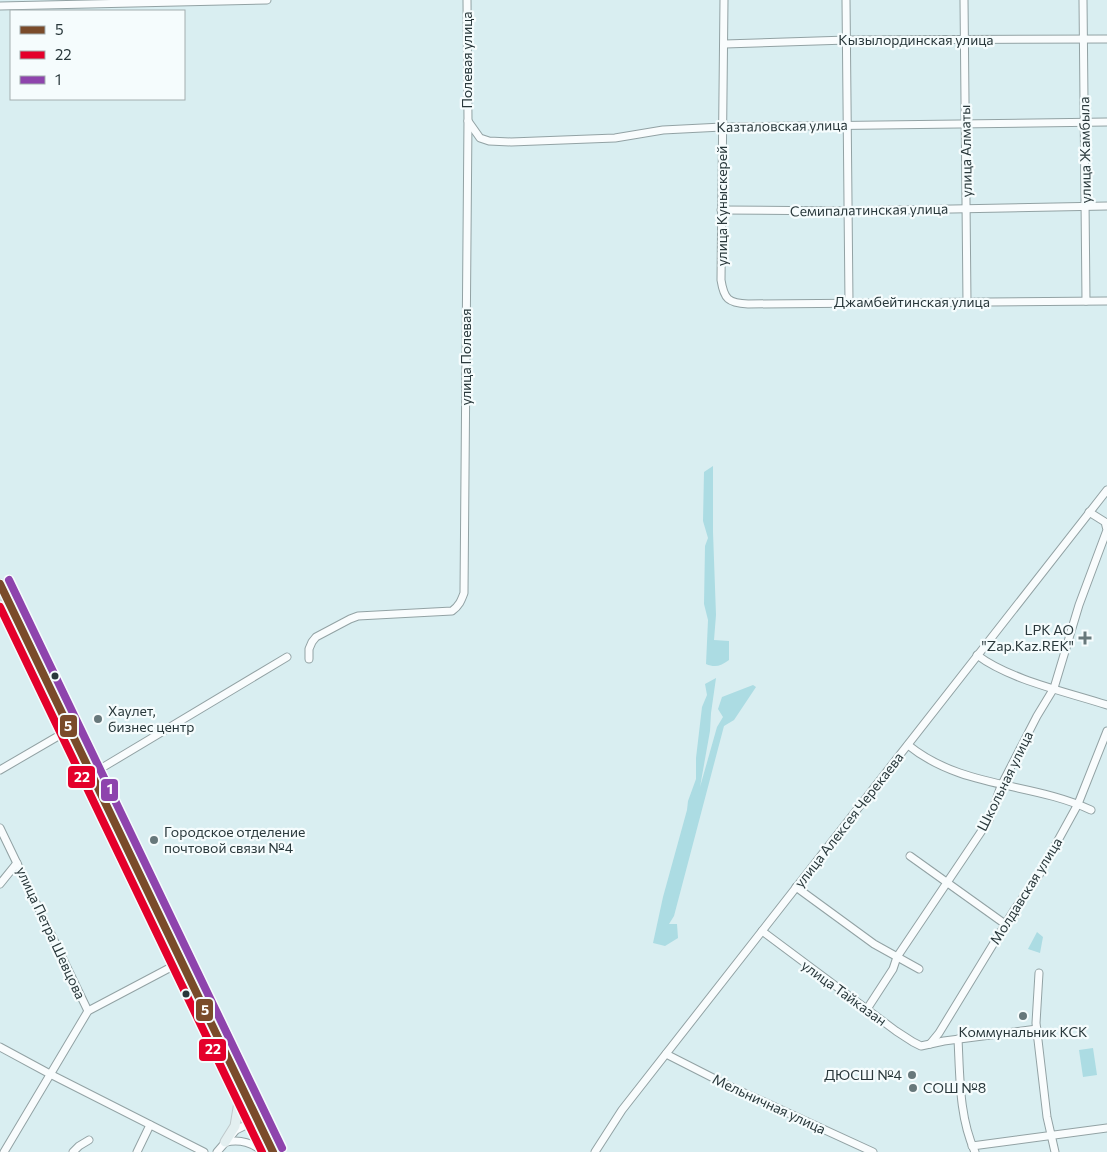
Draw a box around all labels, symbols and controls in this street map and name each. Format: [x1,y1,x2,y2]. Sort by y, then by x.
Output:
legend [10,10,185,100]
street label: Полевая улица [458,11,475,109]
text: 5 [55,20,64,38]
street label: Кызылординская улица [838,31,994,48]
text: 22 [55,45,72,63]
text: 1 [55,70,61,88]
street label: улица Жамбыла [1075,97,1094,203]
street label: улица Алматы [956,105,975,197]
street label: Казталовская улица [716,116,848,135]
street label: улица Куныскерей [713,146,730,266]
street label: Семипалатинская улица [790,200,948,219]
street label: Джамбейтинская улица [834,293,990,310]
street label: улица Полевая [457,308,474,406]
place label: LPK AO "Zap.Kaz.REK" [982,621,1074,654]
marker: LPK AO "Zap.Kaz.REK" [1078,631,1092,645]
unlabelled marker [50,671,60,681]
place label: Хаулет, бизнес центр [108,702,195,735]
marker: Хаулет, бизнес центр [92,713,104,725]
line badge: 5 [59,714,78,738]
text: 5 [64,717,72,734]
street label: Школьная улица [973,728,1036,833]
street label: улица Алексея Черекаева [791,749,907,891]
line badge: 22 [67,765,96,789]
text: 22 [74,768,90,785]
line badge: 1 [100,778,119,802]
text: 1 [107,780,113,797]
place label: Городское отделение почтовой связи №4 [164,823,305,856]
marker: Городское отделение почтовой связи №4 [148,834,160,846]
street label: Молдавская улица [986,834,1065,947]
street label: улица Петра Шевцова [13,864,90,1002]
street label: улица Тайказан [799,956,890,1029]
unlabelled marker [181,989,191,999]
line badge: 5 [195,998,214,1022]
text: 5 [201,1001,209,1018]
marker: Коммунальник КСК [1017,1010,1029,1022]
place label: Коммунальник КСК [959,1023,1087,1040]
line badge: 22 [198,1038,227,1062]
text: 22 [205,1040,221,1057]
place label: ДЮСШ №4 [824,1066,903,1083]
marker: ДЮСШ №4 [906,1069,918,1081]
street label: Мельничная улица [710,1070,829,1137]
place label: СОШ №8 [923,1079,986,1096]
marker: СОШ №8 [907,1082,919,1094]

